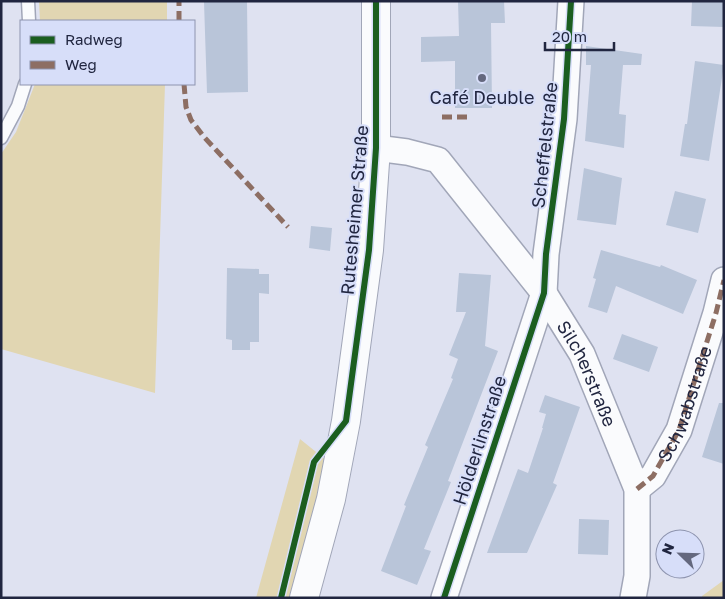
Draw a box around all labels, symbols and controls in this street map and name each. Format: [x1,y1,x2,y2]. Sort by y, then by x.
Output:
legend [20,20,195,85]
scale bar [545,20,614,52]
text: 20 m [552,27,587,45]
text: Radweg [65,30,123,48]
text: Weg [65,55,97,73]
marker: Café Deuble [476,72,488,84]
street label: Scheffelstraße [526,81,562,209]
place label: Café Deuble [430,86,534,108]
street label: Rutesheimer Straße [336,124,372,296]
street label: Silcherstraße [553,316,621,430]
street label: Schwabstraße [652,343,716,466]
street label: Hölderlinstraße [448,372,510,508]
north arrow [655,529,705,579]
text: N [658,541,677,557]

